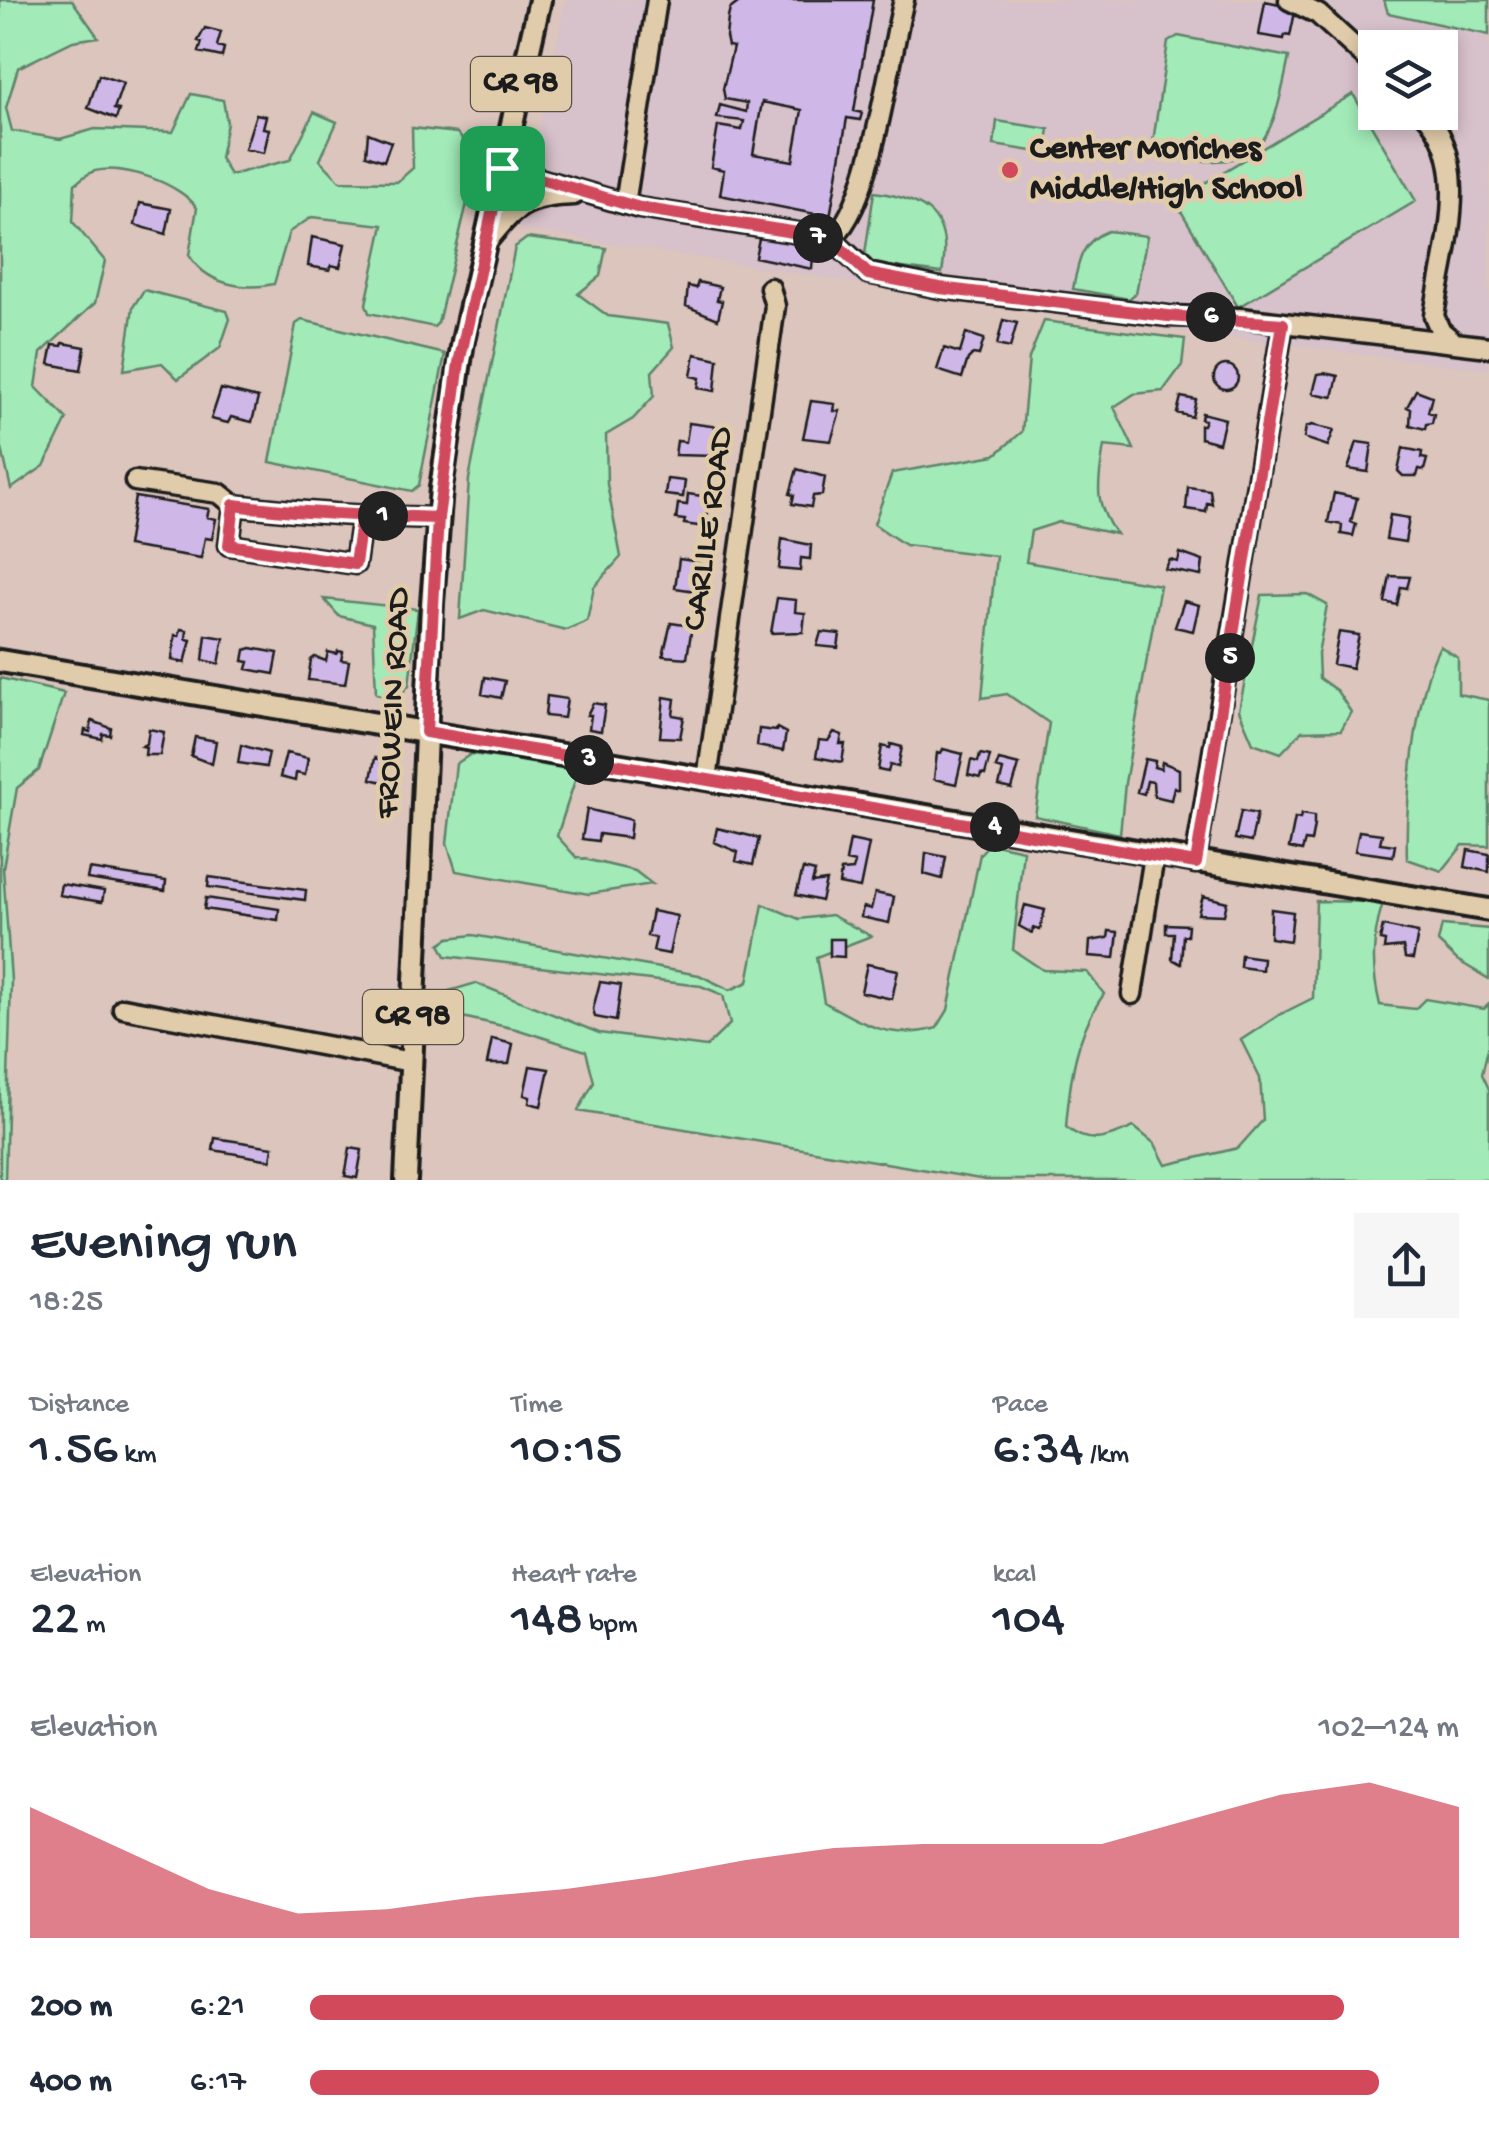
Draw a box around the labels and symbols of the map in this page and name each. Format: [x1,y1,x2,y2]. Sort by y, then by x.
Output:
road number: CR 98 [471,57,571,111]
pin [460,126,545,211]
place label: Center Moriches Middle/High School [1030,130,1303,211]
marker: Center Moriches Middle/High School [999,159,1021,181]
pin: 7 [793,213,843,263]
pin: 6 [1186,292,1236,342]
street label: CARLILE ROAD [675,424,745,633]
pin: 1 [358,491,408,541]
street label: FROWEIN ROAD [368,586,422,821]
pin: 5 [1205,633,1255,683]
pin: 3 [564,735,614,785]
pin: 4 [970,802,1020,852]
road number: CR 98 [363,990,463,1044]

